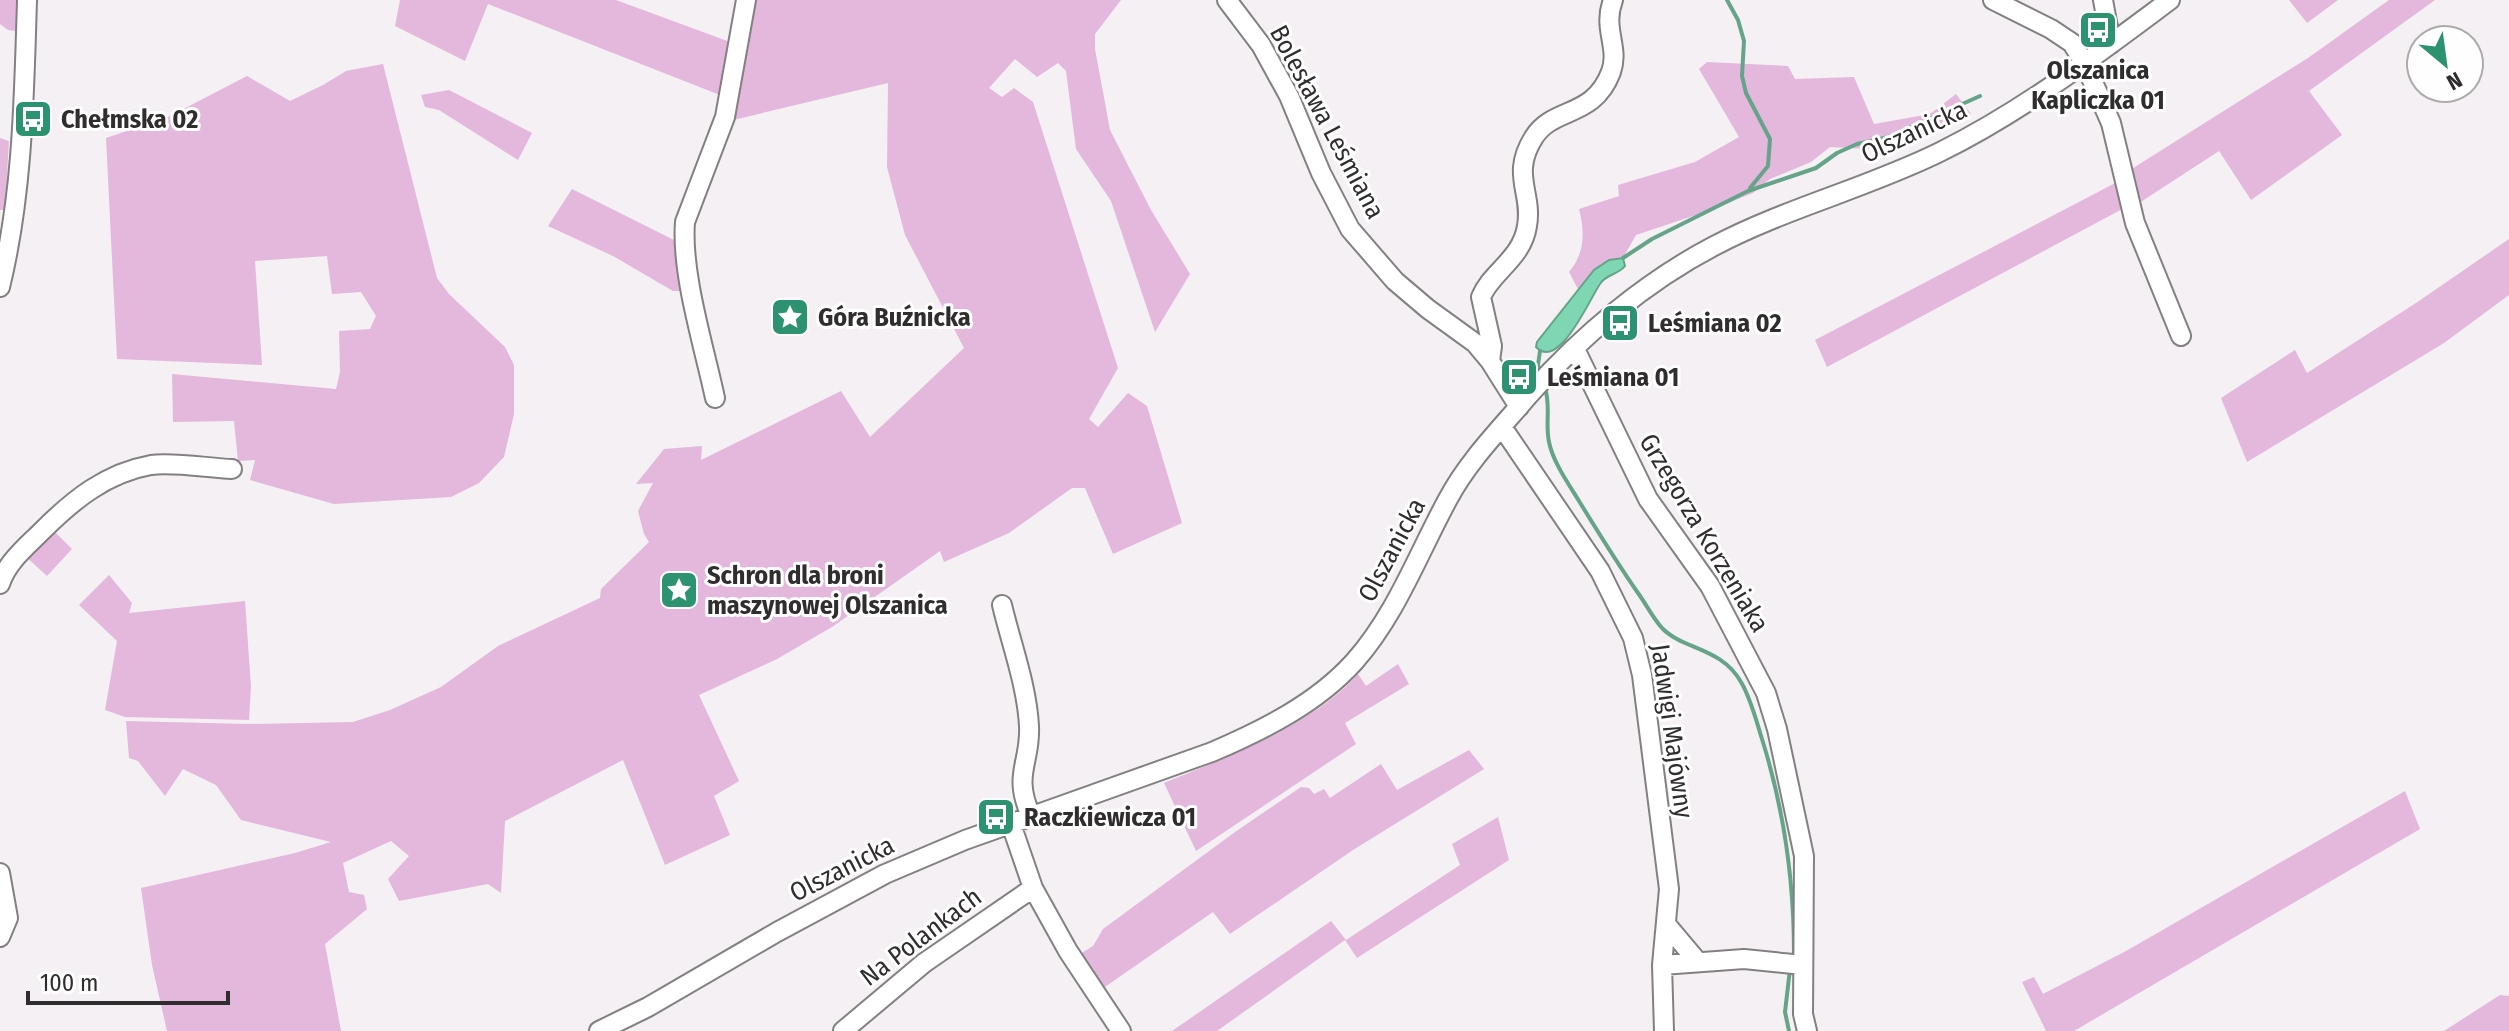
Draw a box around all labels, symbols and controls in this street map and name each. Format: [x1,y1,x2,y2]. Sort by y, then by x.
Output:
bus stop icon: Olszanica Kapliczka 01 [2077,9,2119,51]
street label: Bolesława Leśmiana [1263,20,1391,224]
north arrow [2405,24,2485,104]
place label: Olszanica Kapliczka 01 [2031,55,2165,116]
text: N [2442,66,2467,96]
street label: Olszanicka [1856,94,1972,170]
bus stop icon: Chełmska 02 [12,98,54,140]
place label: Chełmska 02 [61,104,198,135]
place icon: Góra Buźnicka [769,296,811,338]
place label: Góra Buźnicka [818,302,971,333]
bus stop icon: Leśmiana 02 [1599,302,1641,344]
place label: Leśmiana 02 [1648,308,1782,339]
bus stop icon: Leśmiana 01 [1498,356,1540,398]
place label: Leśmiana 01 [1547,362,1679,393]
street label: Grzegorza Korzeniaka [1633,428,1775,638]
street label: Olszanicka [1352,493,1432,607]
place label: Schron dla broni maszynowej Olszanica [707,560,948,621]
place icon: Schron dla broni maszynowej Olszanica [658,569,700,611]
street label: Jadwigi Majówny [1644,642,1700,820]
bus stop icon: Raczkiewicza 01 [975,796,1017,838]
place label: Raczkiewicza 01 [1024,802,1196,833]
street label: Olszanicka [785,830,899,908]
street label: Na Polankach [854,881,988,993]
scale bar [28,955,228,1005]
text: 100 m [40,969,98,997]

